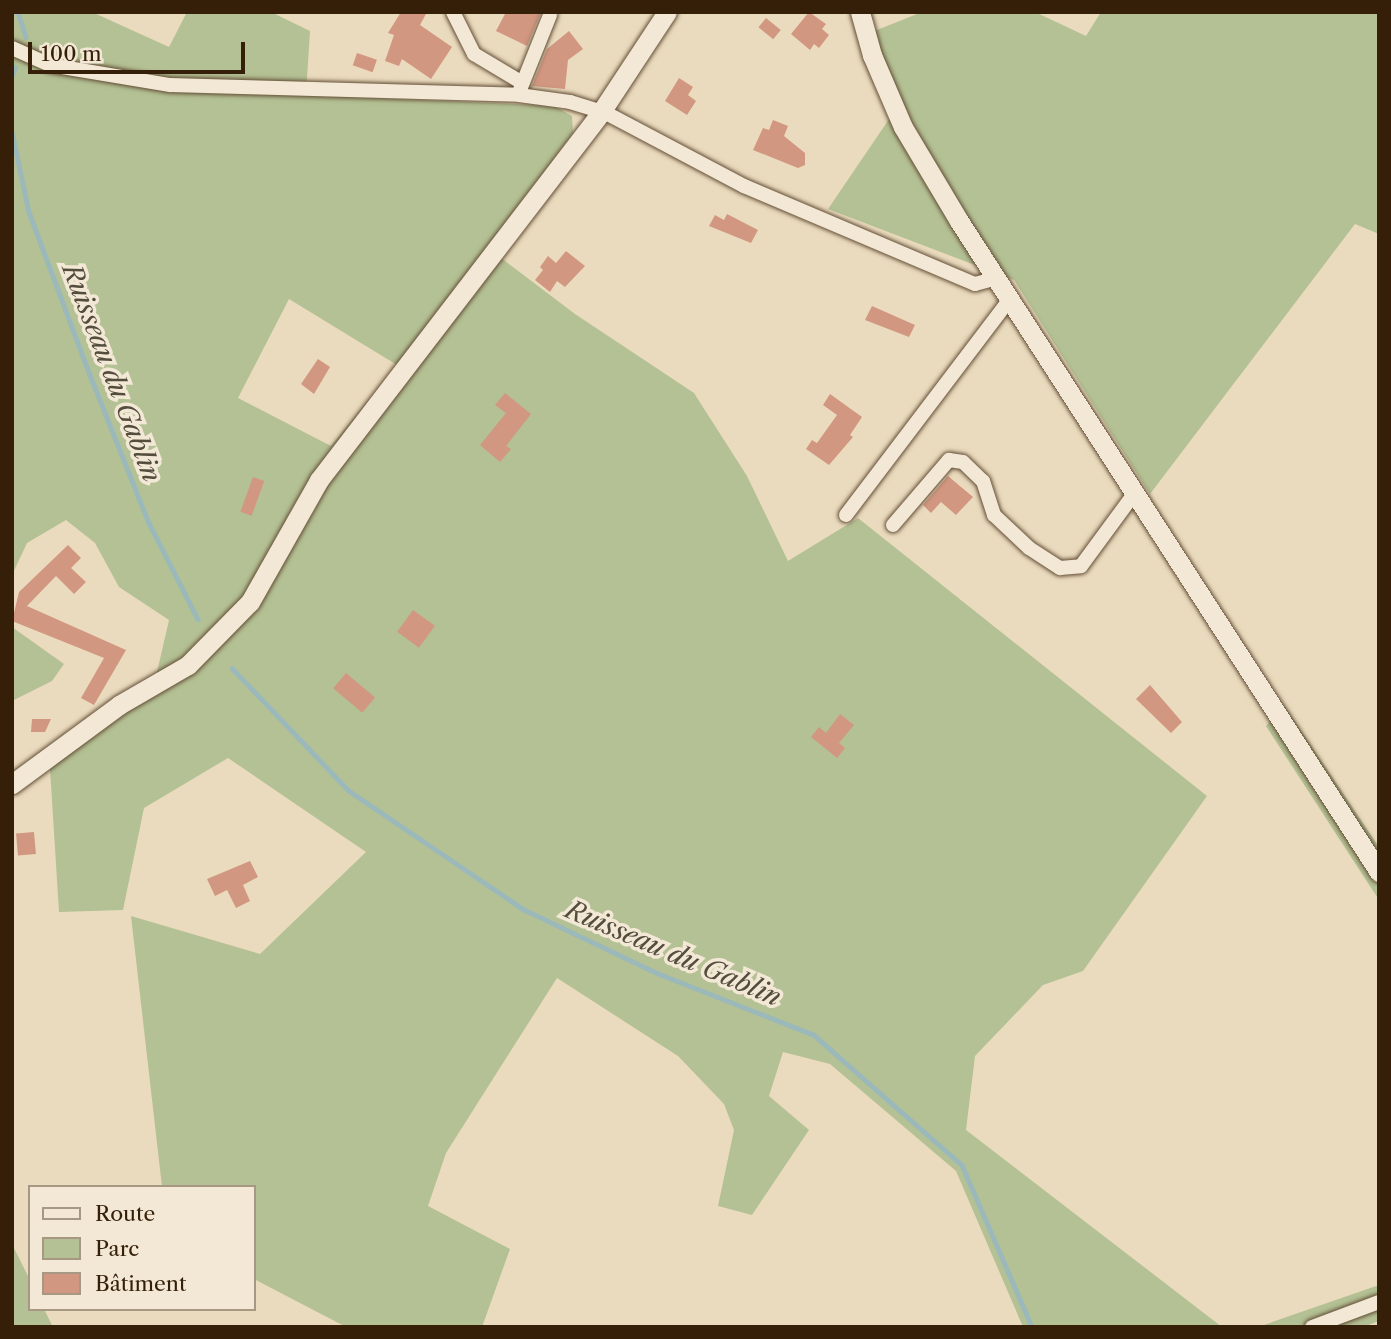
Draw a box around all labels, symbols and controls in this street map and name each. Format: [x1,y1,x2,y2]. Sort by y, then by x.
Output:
scale bar [32,28,248,72]
text: 100 m [41,41,102,66]
water label: Ruisseau du Gablin [55,259,167,487]
water label: Ruisseau du Gablin [560,894,786,1014]
legend [28,1185,256,1311]
text: Route [95,1201,155,1226]
text: Parc [95,1236,139,1261]
text: Bâtiment [95,1271,186,1296]

